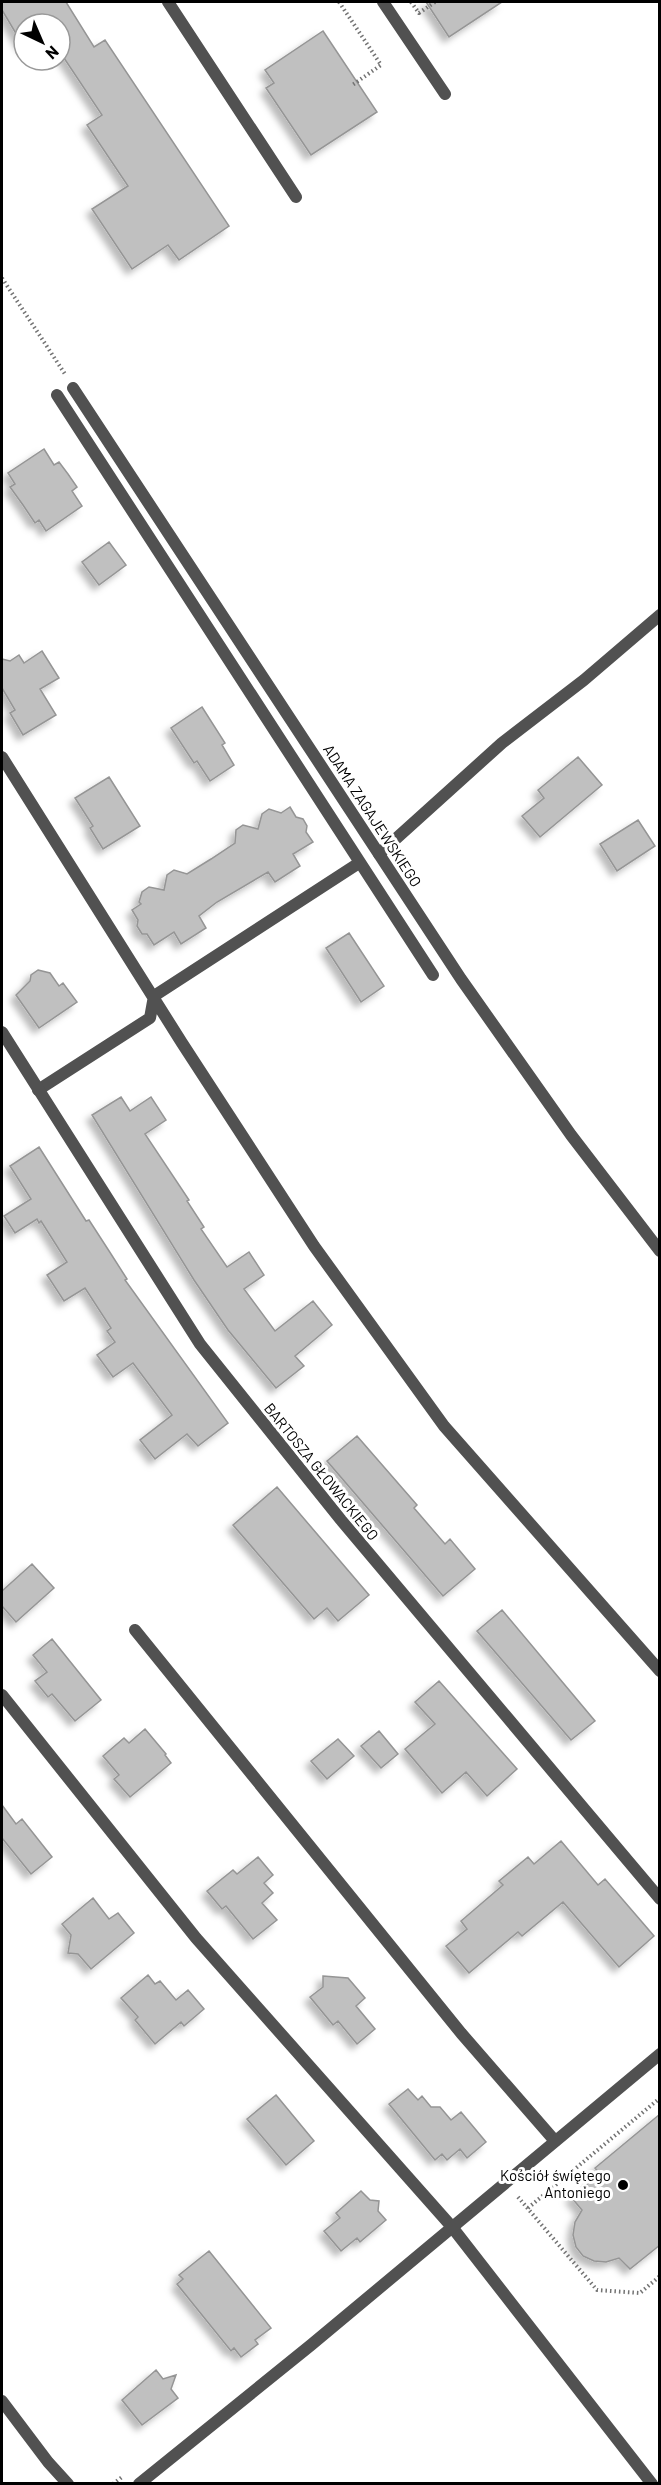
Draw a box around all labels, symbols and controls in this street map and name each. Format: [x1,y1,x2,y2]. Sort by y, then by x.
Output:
north arrow [12,12,72,72]
text: N [42,43,63,64]
street label: ADAMA ZAGAJEWSKIEGO [320,741,426,890]
street label: BARTOSZA GŁOWACKIEGO [261,1399,383,1544]
place label: Kościół świętego Antoniego [500,2166,611,2201]
marker: Kościół świętego Antoniego [616,2178,630,2192]

